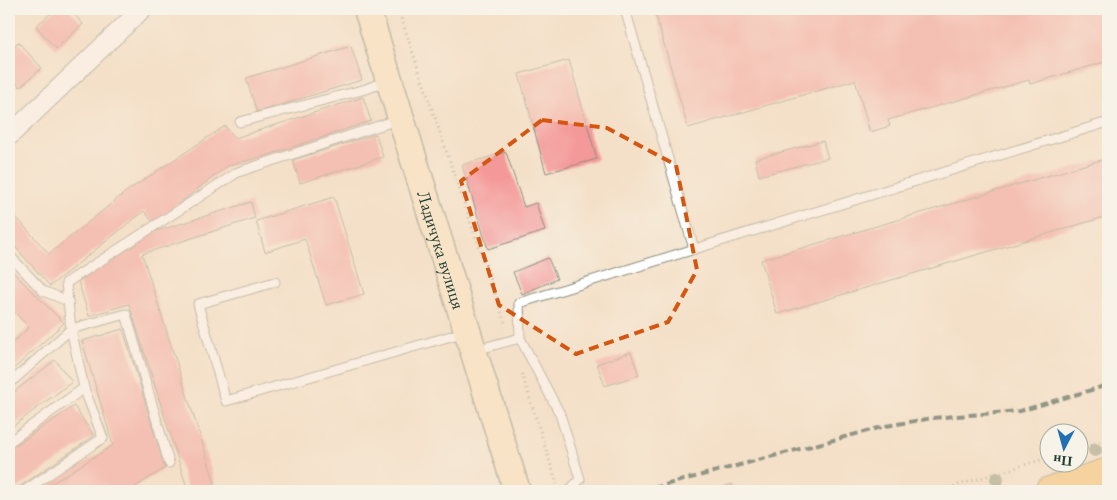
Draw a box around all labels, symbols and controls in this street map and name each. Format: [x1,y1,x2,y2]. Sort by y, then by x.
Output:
street label: Ладичука вулиця [413,187,471,312]
north arrow [1040,422,1090,472]
text: Пн [1052,451,1073,471]

